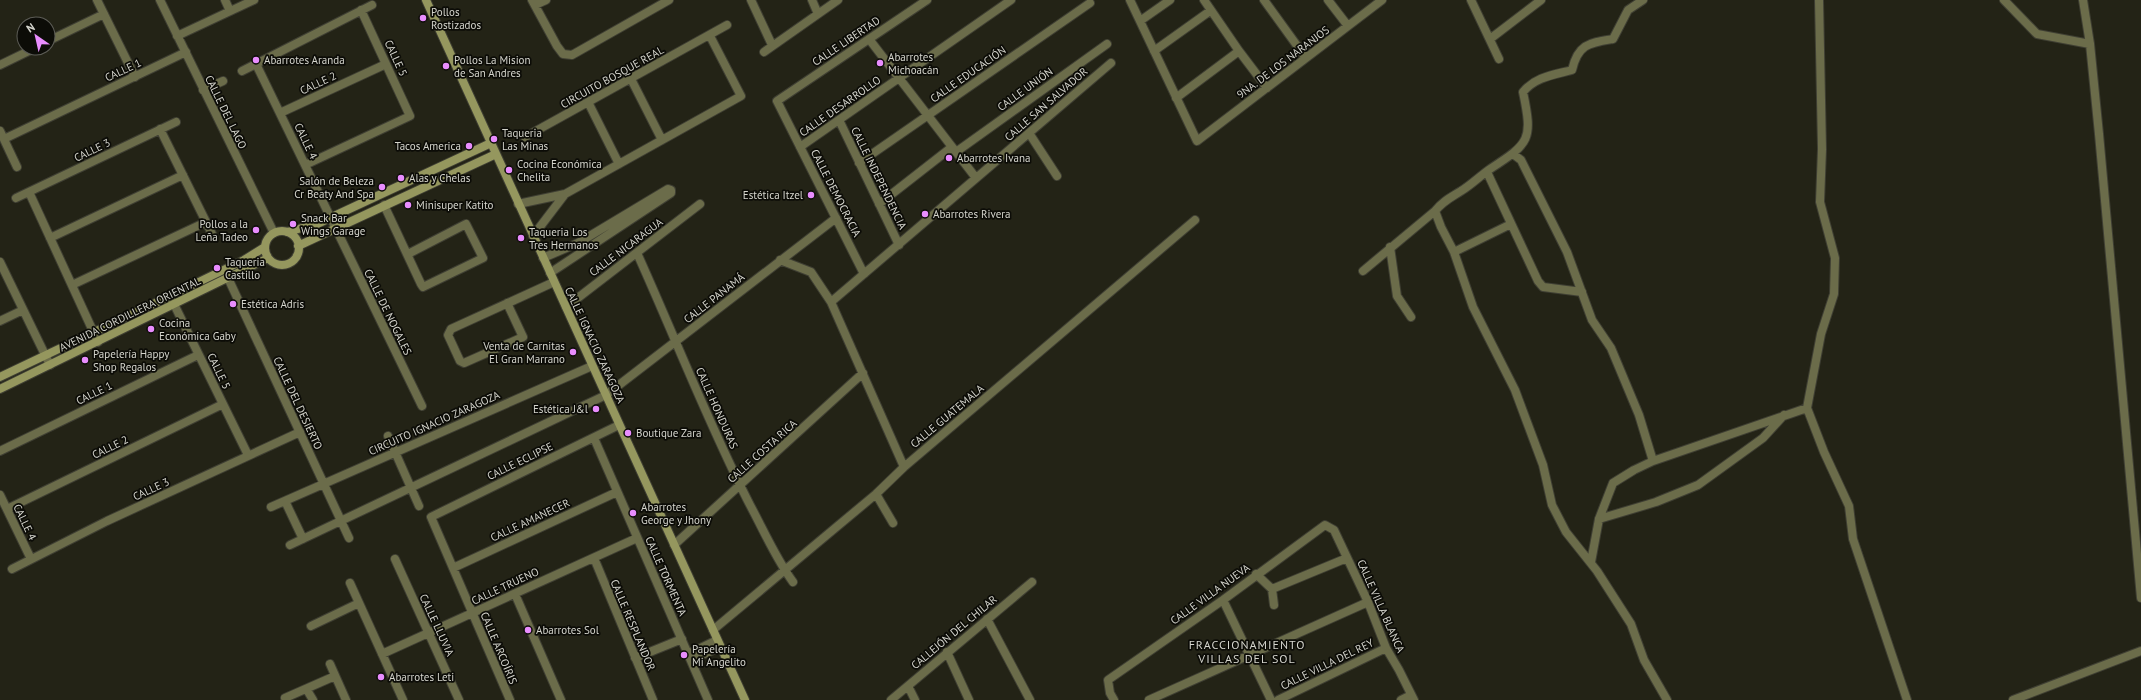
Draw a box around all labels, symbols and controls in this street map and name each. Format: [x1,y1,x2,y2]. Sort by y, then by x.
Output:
place label: Pollos Rostizados [431,5,481,32]
marker: Pollos Rostizados [418,13,428,23]
street label: CALLE LIBERTAD [809,13,883,69]
north arrow [16,16,56,56]
text: N [23,20,37,36]
street label: 9NA. DE LOS NARANJOS [1234,23,1332,101]
street label: CALLE 5 [381,38,411,78]
street label: CIRCUITO BOSQUE REAL [558,43,666,111]
street label: CALLE EDUCACIÓN [927,43,1009,105]
place label: Abarrotes Michoacán [888,50,938,77]
place label: Abarrotes Aranda [264,53,345,67]
place label: Pollos La Mision de San Andres [454,53,531,80]
street label: CALLE 1 [103,55,143,85]
marker: Abarrotes Aranda [251,55,261,65]
marker: Abarrotes Michoacán [875,58,885,68]
marker: Pollos La Mision de San Andres [441,61,451,71]
street label: CALLE UNIÓN [994,64,1056,114]
street label: CALLE SAN SALVADOR [1002,64,1091,144]
street label: CALLE 2 [298,68,338,98]
street label: CALLE DEL LAGO [202,73,250,151]
street label: CALLE DESARROLLO [797,73,883,139]
street label: CALLE 4 [291,121,321,161]
street label: CALLE INDEPENDENCIA [848,125,910,232]
place label: Taqueria Las Minas [502,126,549,153]
marker: Taqueria Las Minas [489,134,499,144]
street label: CALLE 3 [72,135,112,165]
place label: Tacos America [395,139,461,153]
marker: Tacos America [464,141,474,151]
street label: CALLE DEMOCRACIA [808,147,864,240]
place label: Abarrotes Ivana [957,151,1030,165]
marker: Abarrotes Ivana [944,153,954,163]
place label: Cocina Económica Chelita [517,157,602,184]
marker: Cocina Económica Chelita [504,165,514,175]
place label: Alas y Chelas [409,171,471,185]
marker: Alas y Chelas [396,173,406,183]
place label: Salón de Beleza Cr Beaty And Spa [294,174,374,201]
marker: Salón de Beleza Cr Beaty And Spa [377,182,387,192]
place label: Estética Itzel [743,188,804,202]
marker: Estética Itzel [806,190,816,200]
place label: Minisuper Katito [416,198,494,212]
marker: Minisuper Katito [403,200,413,210]
place label: Abarrotes Rivera [933,207,1010,221]
marker: Abarrotes Rivera [920,209,930,219]
place label: Snack Bar Wings Garage [301,211,366,238]
street label: CALLE NICARAGUA [586,214,666,279]
place label: Pollos a la Leña Tadeo [196,217,248,244]
marker: Snack Bar Wings Garage [288,219,298,229]
marker: Pollos a la Leña Tadeo [251,225,261,235]
place label: Taqueria Los Tres Hermanos [529,225,599,252]
marker: Taqueria Los Tres Hermanos [516,233,526,243]
place label: Taqueria Castillo [225,255,265,282]
marker: Taqueria Castillo [212,263,222,273]
street label: CALLE DE NOGALES [361,267,415,358]
street label: CALLE PANAMÁ [681,270,748,326]
street label: AVENIDA CORDILLERA ORIENTAL [57,273,203,354]
street label: CALLE IGNACIO ZARAGOZA [562,285,628,406]
place label: Estética Adris [241,297,304,311]
marker: Estética Adris [228,299,238,309]
place label: Cocina Económica Gaby [159,316,237,343]
marker: Cocina Económica Gaby [146,324,156,334]
place label: Venta de Carnitas El Gran Marrano [482,339,565,366]
place label: Papelería Happy Shop Regalos [93,347,170,374]
marker: Venta de Carnitas El Gran Marrano [568,347,578,357]
street label: CALLE 5 [204,351,234,391]
street label: CALLE DEL DESIERTO [270,354,326,452]
marker: Papelería Happy Shop Regalos [80,355,90,365]
street label: CALLE HONDURAS [693,365,741,451]
street label: CALLE 1 [74,378,114,408]
street label: CALLE GUATEMALA [907,381,987,451]
street label: CIRCUITO IGNACIO ZARAGOZA [366,387,502,458]
place label: Estética J&l [533,402,589,416]
marker: Estética J&l [591,404,601,414]
street label: CALLE COSTA RICA [724,416,800,486]
place label: Boutique Zara [636,426,701,440]
marker: Boutique Zara [623,428,633,438]
street label: CALLE 2 [90,432,130,462]
street label: CALLE ECLIPSE [485,439,555,483]
street label: CALLE 3 [131,474,171,504]
street label: CALLE AMANECER [488,495,572,544]
place label: Abarrotes George y Jhony [641,500,712,527]
street label: CALLE 4 [10,502,40,542]
marker: Abarrotes George y Jhony [628,508,638,518]
street label: CALLE TORMENTA [642,534,690,619]
street label: CALLE VILLA BLANCA [1354,557,1408,655]
street label: CALLE VILLA NUEVA [1168,560,1253,628]
street label: CALLE TRUENO [469,564,541,608]
street label: CALLE RESPLANDOR [607,577,659,673]
street label: CALLE LLUVIA [416,592,458,659]
street label: CALLEJÓN DEL CHILAR [908,592,1000,672]
street label: CALLE ARCOÍRIS [477,610,521,686]
place label: Abarrotes Sol [536,623,600,637]
marker: Abarrotes Sol [523,625,533,635]
street label: CALLE VILLA DEL REY [1278,635,1377,693]
district label: FRACCIONAMIENTO VILLAS DEL SOL [1189,637,1305,666]
place label: Papelería Mi Angelito [692,642,746,669]
marker: Papelería Mi Angelito [679,650,689,660]
place label: Abarrotes Leti [389,670,454,684]
marker: Abarrotes Leti [376,672,386,682]

